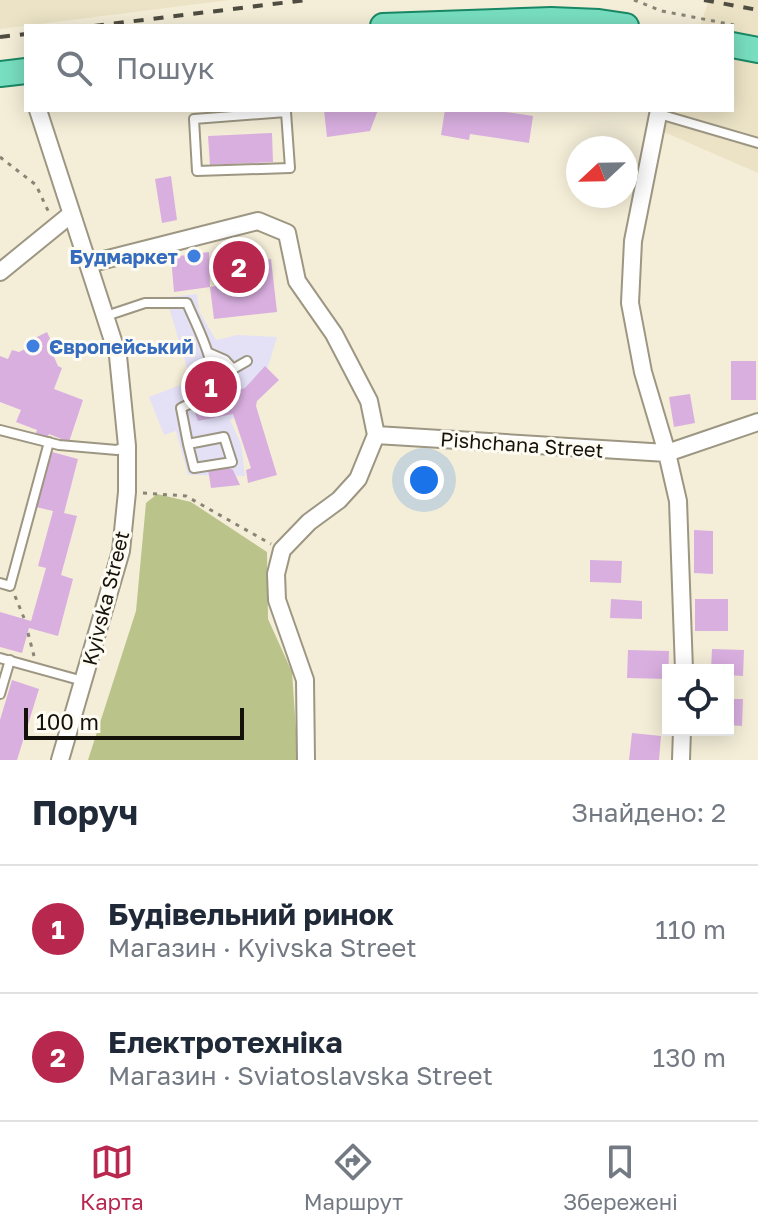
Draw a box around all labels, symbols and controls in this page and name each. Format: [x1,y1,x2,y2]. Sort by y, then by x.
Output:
search box [24,24,734,112]
icon: search [52,46,96,90]
text: Пошук [116,50,215,86]
north arrow [566,136,638,208]
pin: 2 [213,237,265,297]
place label: Будмаркет [69,244,178,268]
marker: Будмаркет [185,247,203,265]
place label: Європейський [49,334,194,358]
marker: Європейський [24,337,42,355]
pin: 1 [185,357,237,417]
street label: Pishchana Street [440,426,604,462]
your location [404,460,444,500]
street label: Kyivska Street [77,528,133,668]
map controls [662,664,734,736]
button: locate [662,664,734,736]
scale bar [24,704,244,740]
text: 100 m [36,708,99,735]
text: Поруч [32,792,138,832]
text: Знайдено: 2 [571,797,726,828]
text: Будівельний ринок [108,896,394,932]
text: 1 [51,914,65,945]
text: 110 m [655,914,726,945]
text: Магазин · Kyivska Street [108,932,417,963]
text: Електротехніка [108,1024,343,1060]
text: 2 [50,1042,66,1073]
text: 130 m [653,1042,726,1073]
text: Магазин · Sviatoslavska Street [108,1060,493,1091]
tab: Карта [80,1140,144,1215]
tab: Маршрут [304,1140,403,1215]
tab: Збережені [563,1140,678,1215]

